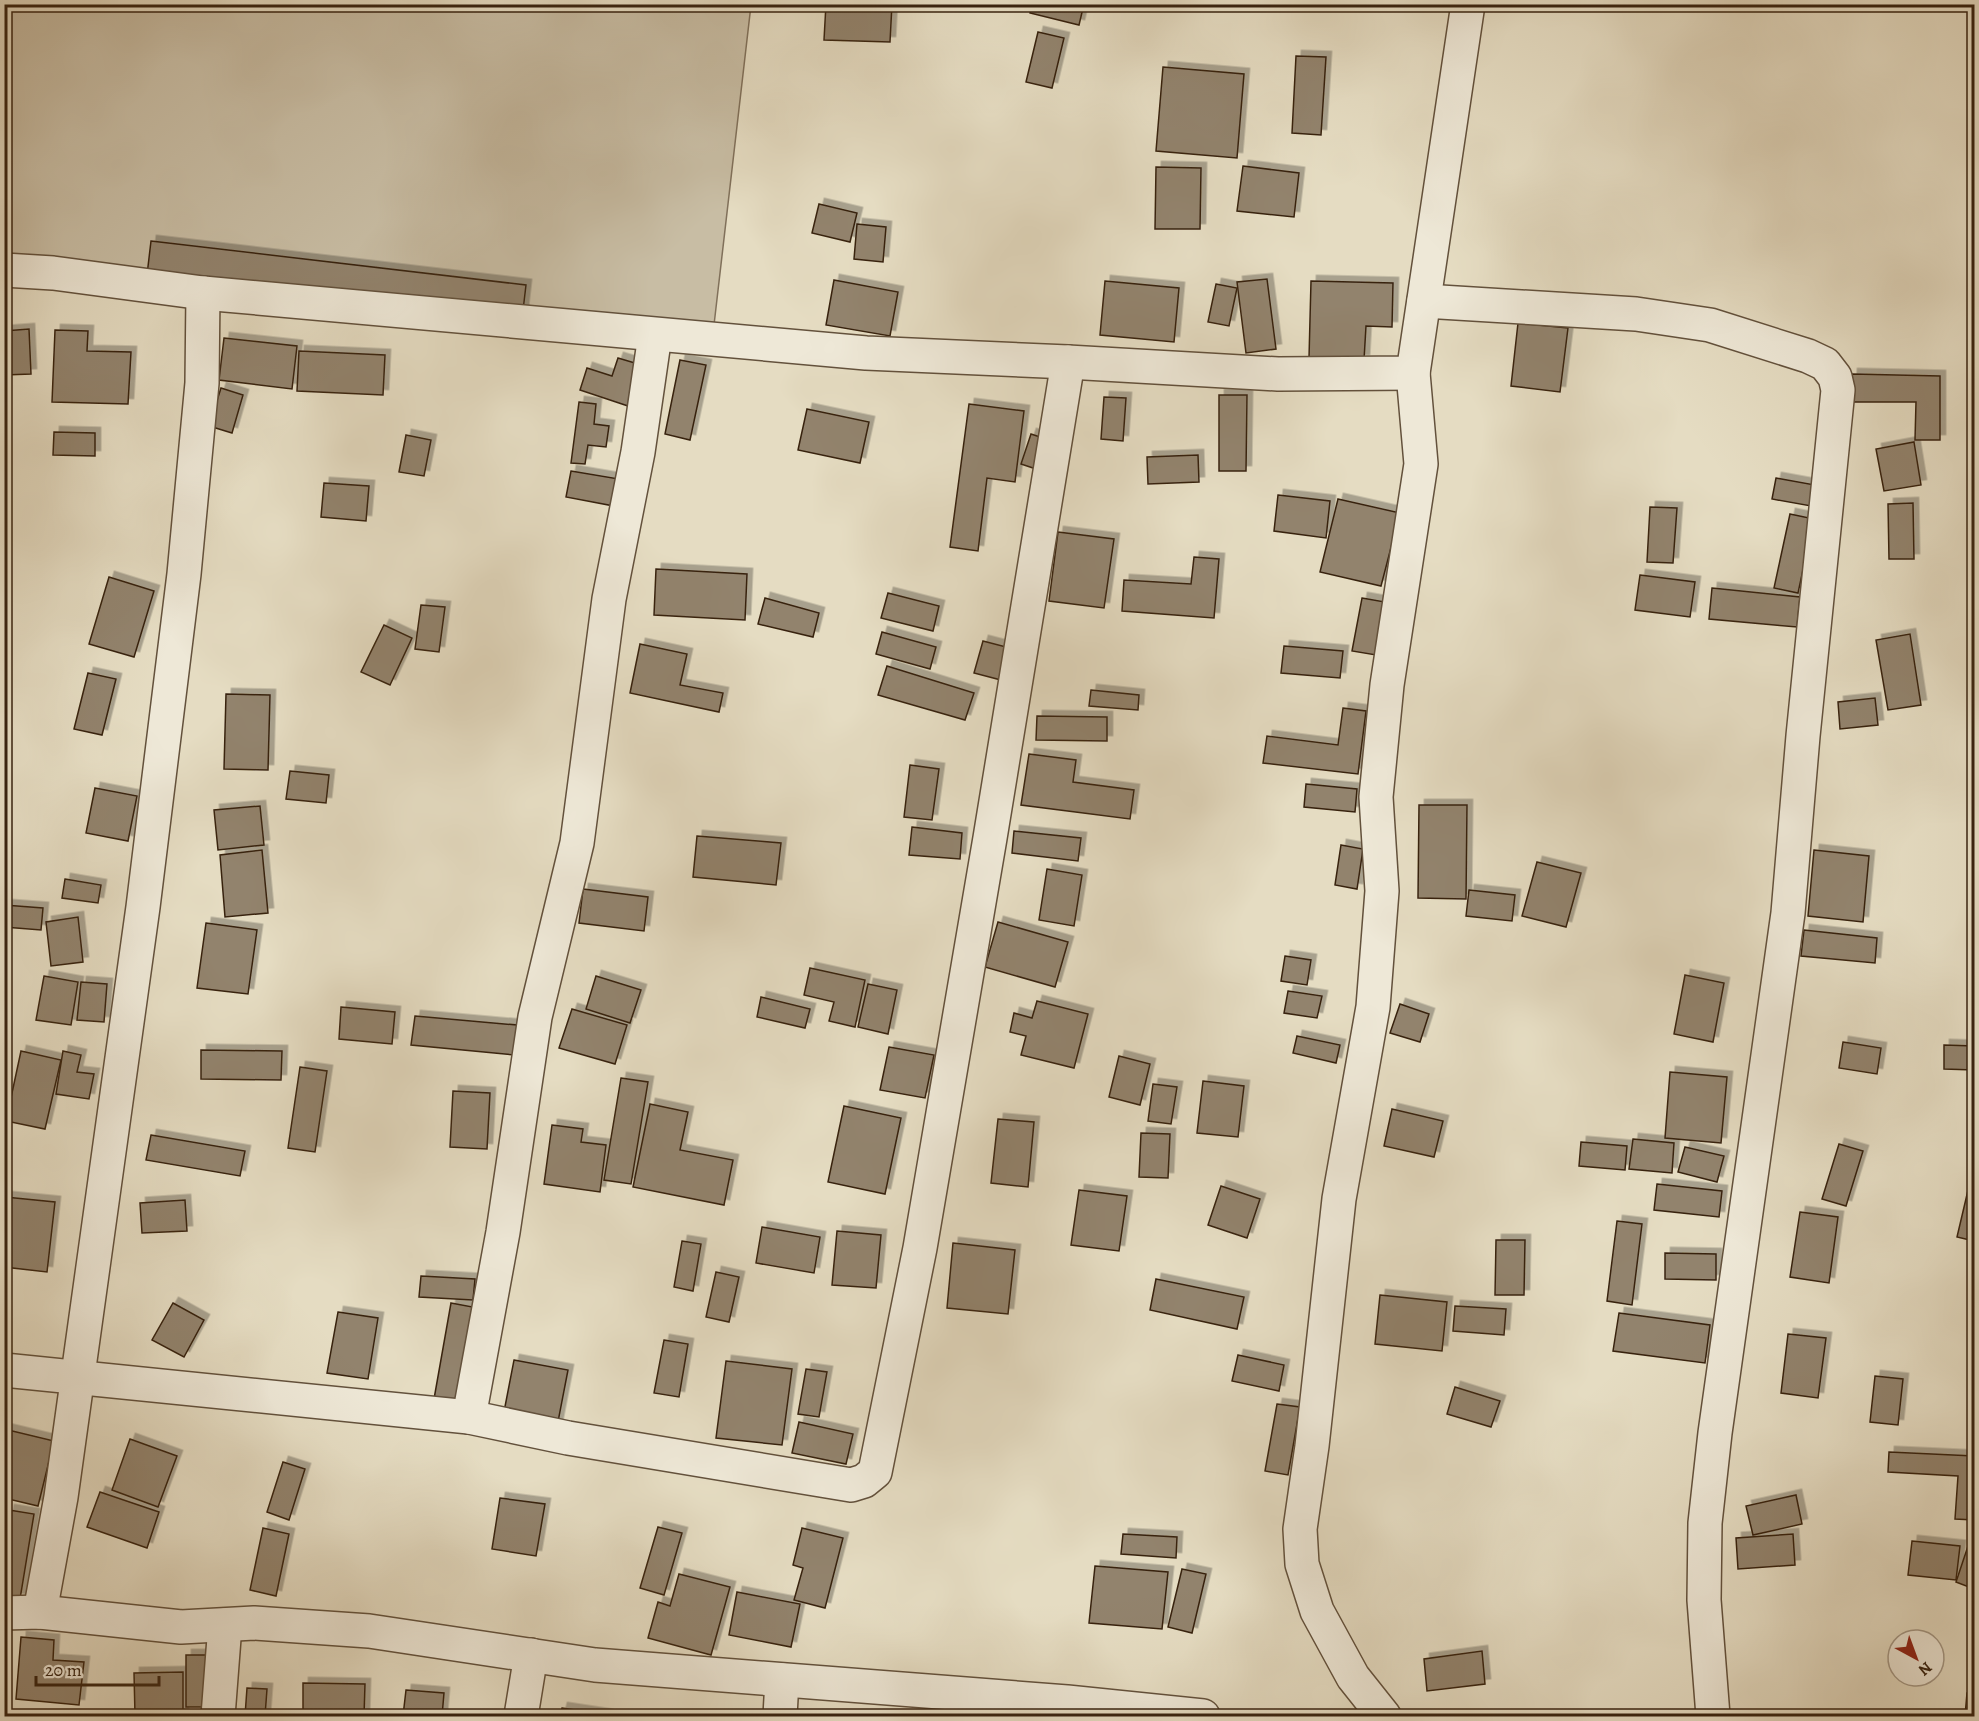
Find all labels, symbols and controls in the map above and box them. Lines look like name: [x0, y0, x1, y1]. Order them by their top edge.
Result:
north arrow: [1886, 1628, 1946, 1688]
scale bar: [36, 1649, 159, 1687]
text: N: [1913, 1656, 1937, 1681]
text: 20 m: [45, 1658, 82, 1682]

